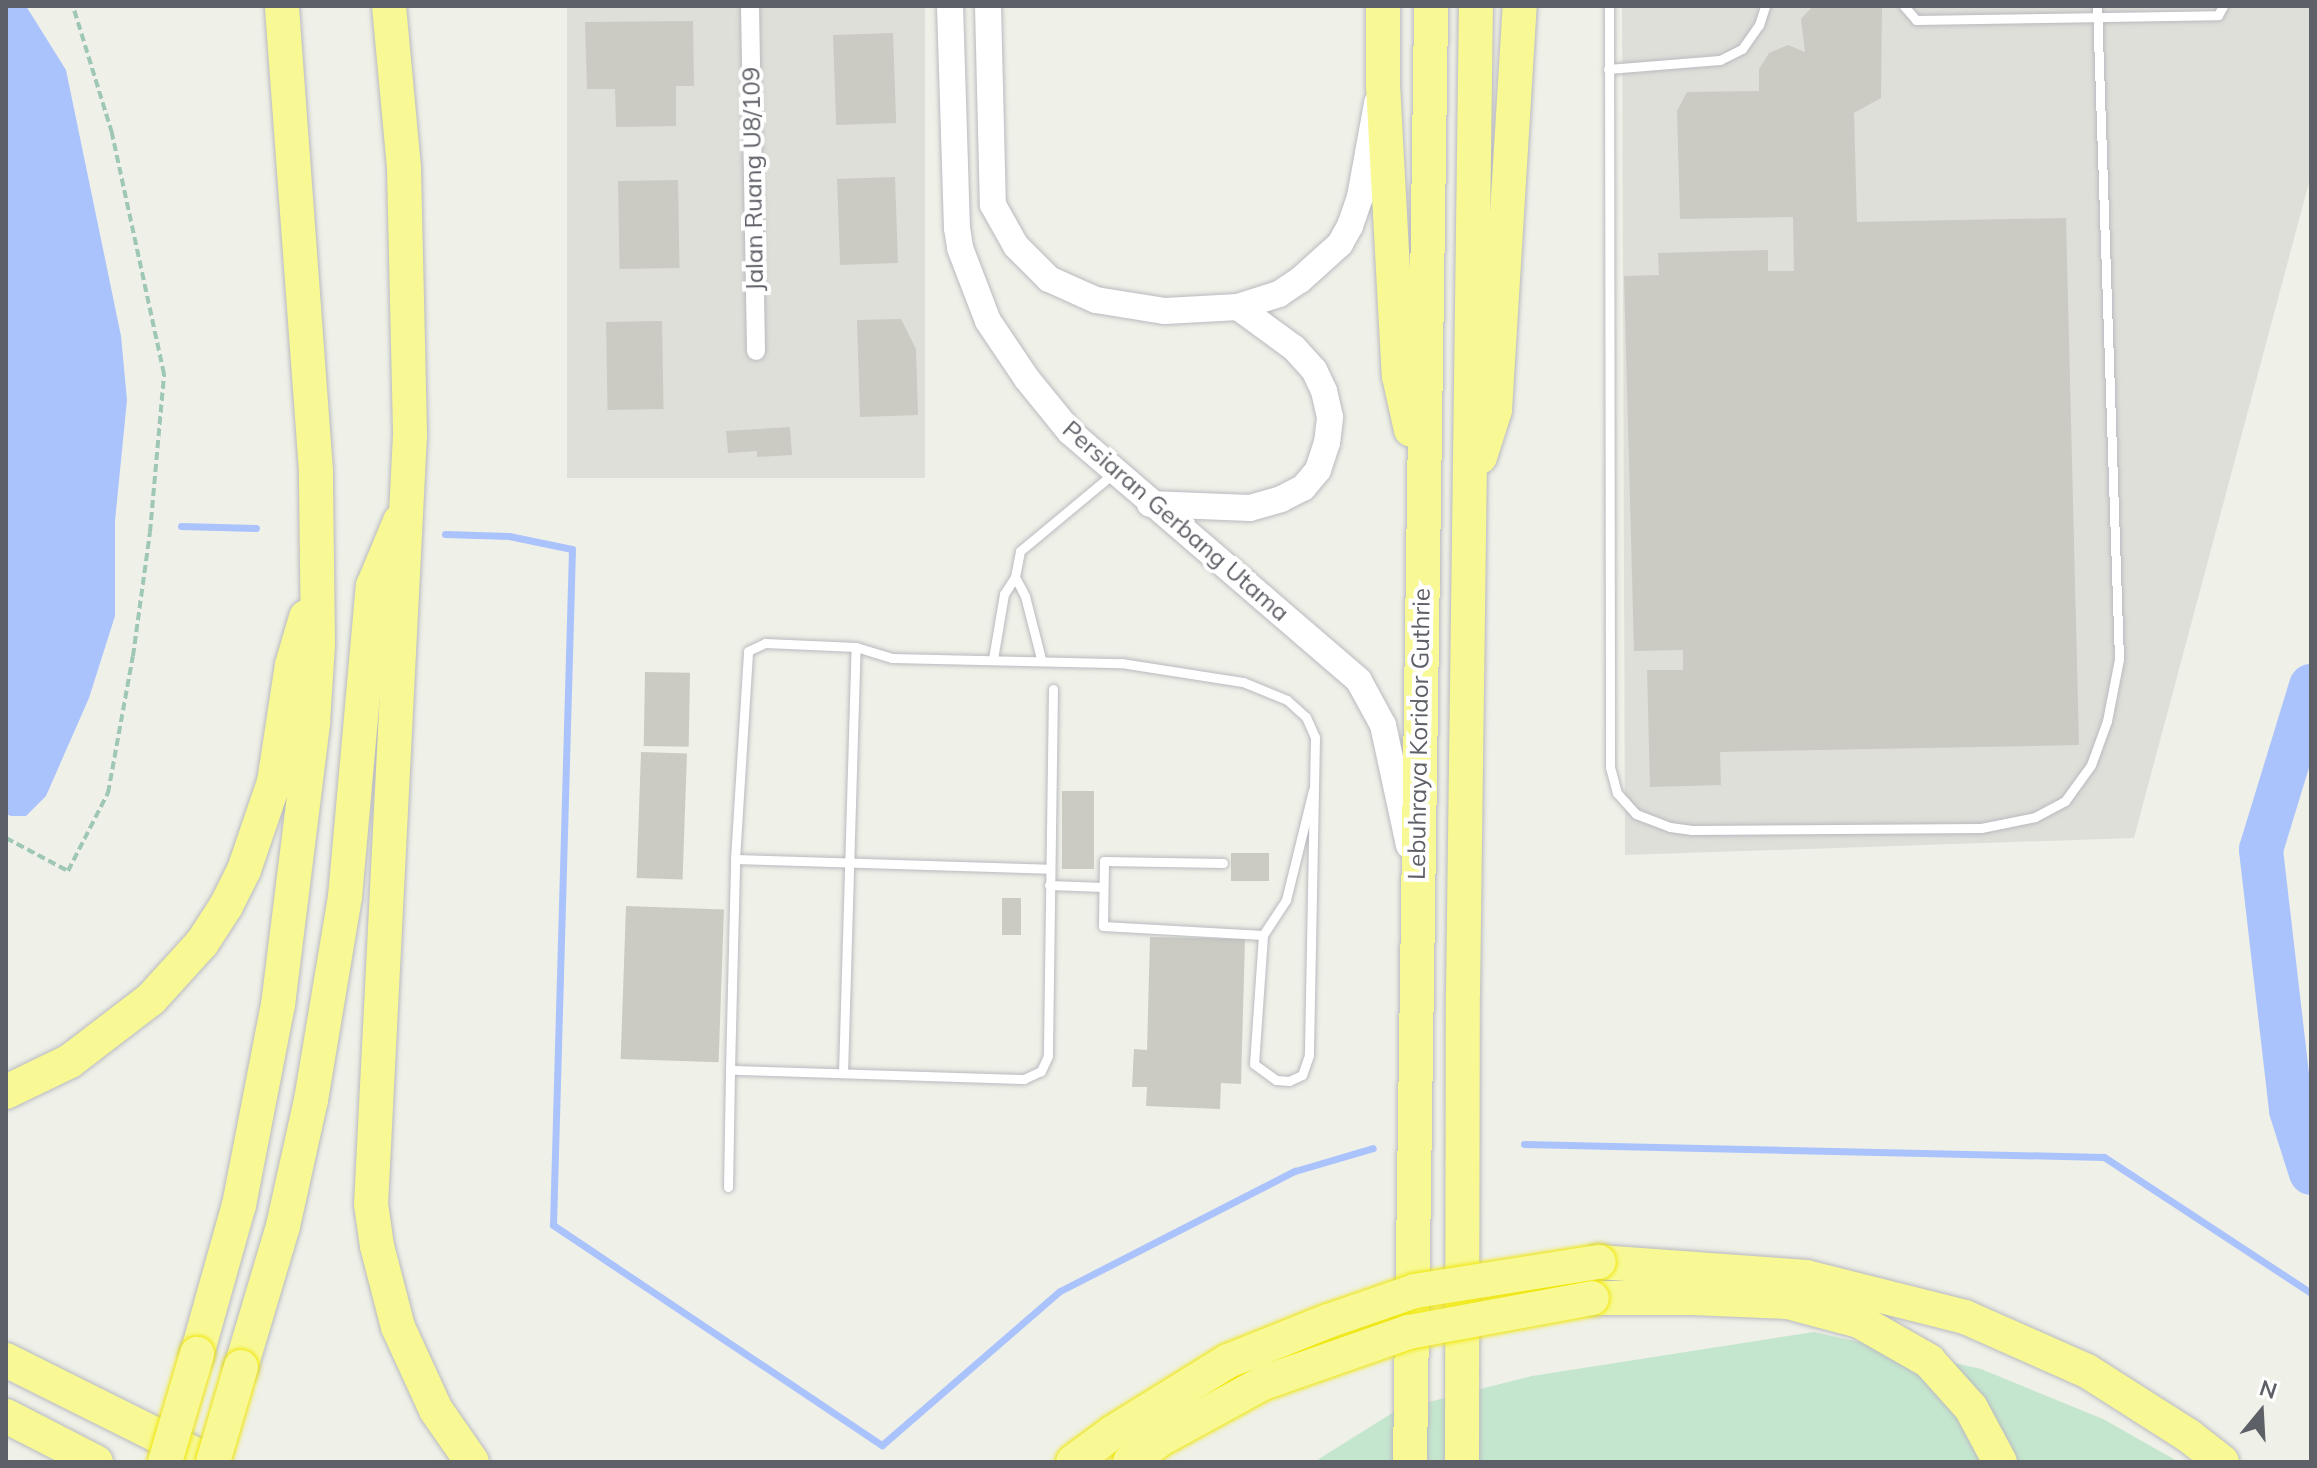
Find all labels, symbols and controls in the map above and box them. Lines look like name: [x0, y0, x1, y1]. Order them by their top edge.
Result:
street label: Jalan Ruang U8/109: [737, 67, 769, 291]
street label: Persiaran Gerbang Utama: [1057, 415, 1295, 627]
street label: Lebuhraya Koridor Guthrie: [1402, 588, 1436, 880]
north arrow: [2221, 1372, 2301, 1452]
text: N: [2256, 1373, 2281, 1405]

